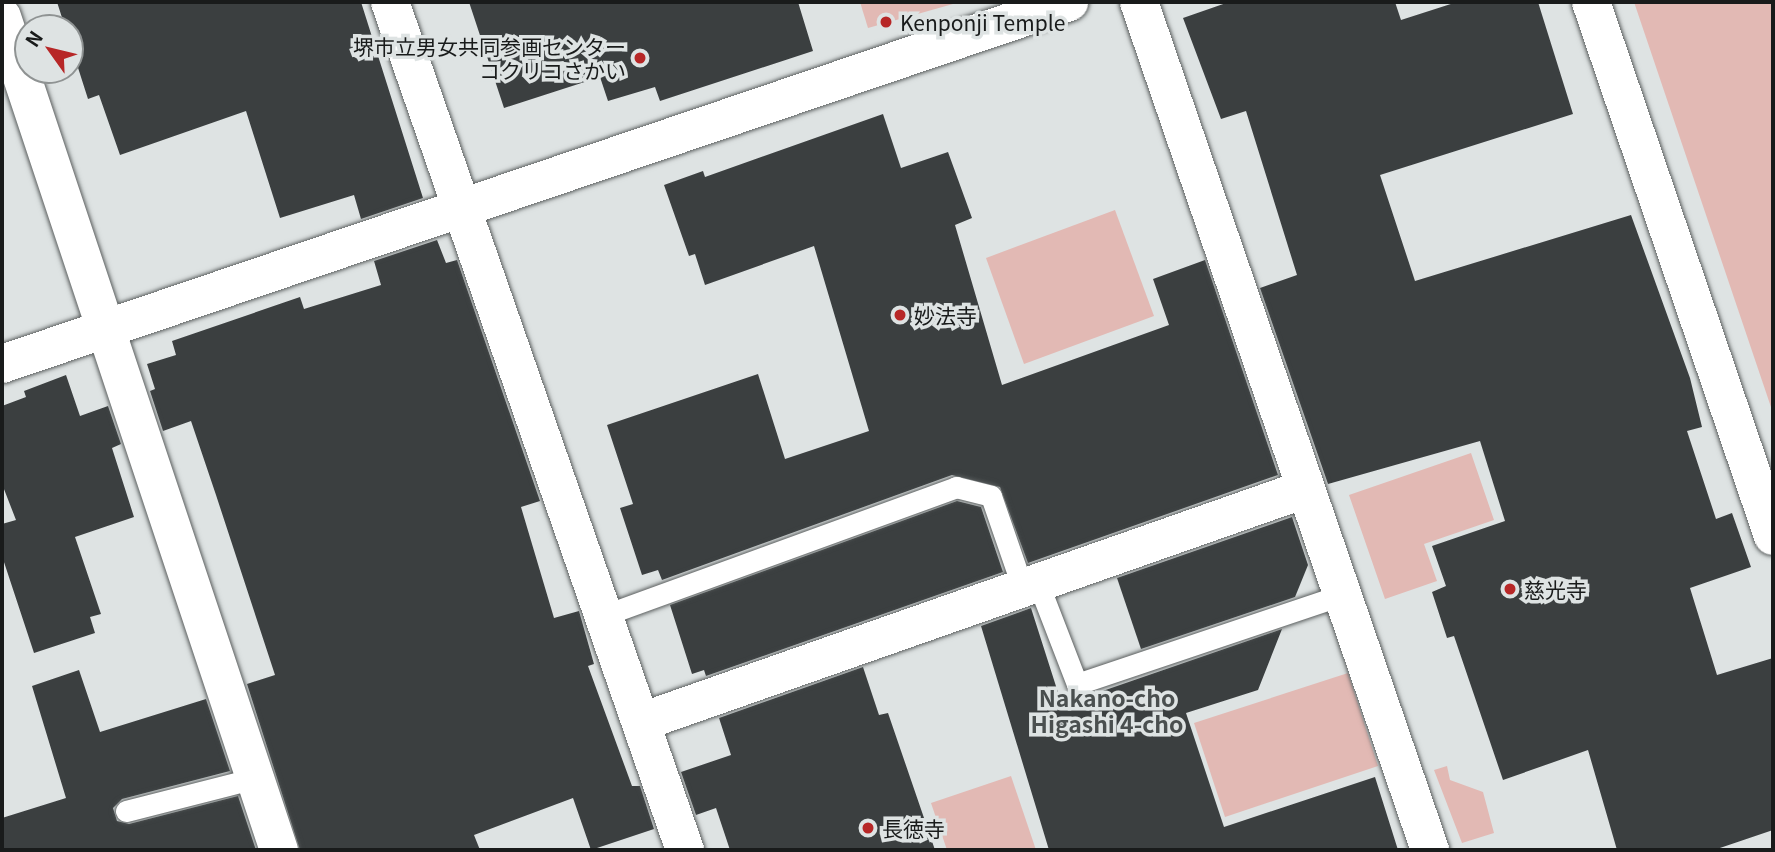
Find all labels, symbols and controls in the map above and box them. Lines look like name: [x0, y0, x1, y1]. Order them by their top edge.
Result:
place label: Kenponji Temple: [900, 9, 1065, 35]
north arrow: [14, 14, 84, 84]
marker: Kenponji Temple: [878, 14, 894, 30]
text: N: [18, 25, 48, 52]
place label: 堺市立男女共同参画センター コクリコさかい: [353, 33, 626, 83]
marker: 堺市立男女共同参画センター コクリコさかい: [632, 50, 648, 66]
place label: 妙法寺: [914, 302, 977, 328]
marker: 妙法寺: [892, 307, 908, 323]
place label: 慈光寺: [1524, 576, 1587, 602]
marker: 慈光寺: [1502, 581, 1518, 597]
district label: Nakano-cho Higashi 4-cho: [1031, 683, 1183, 737]
place label: 長徳寺: [882, 815, 945, 841]
marker: 長徳寺: [860, 820, 876, 836]

